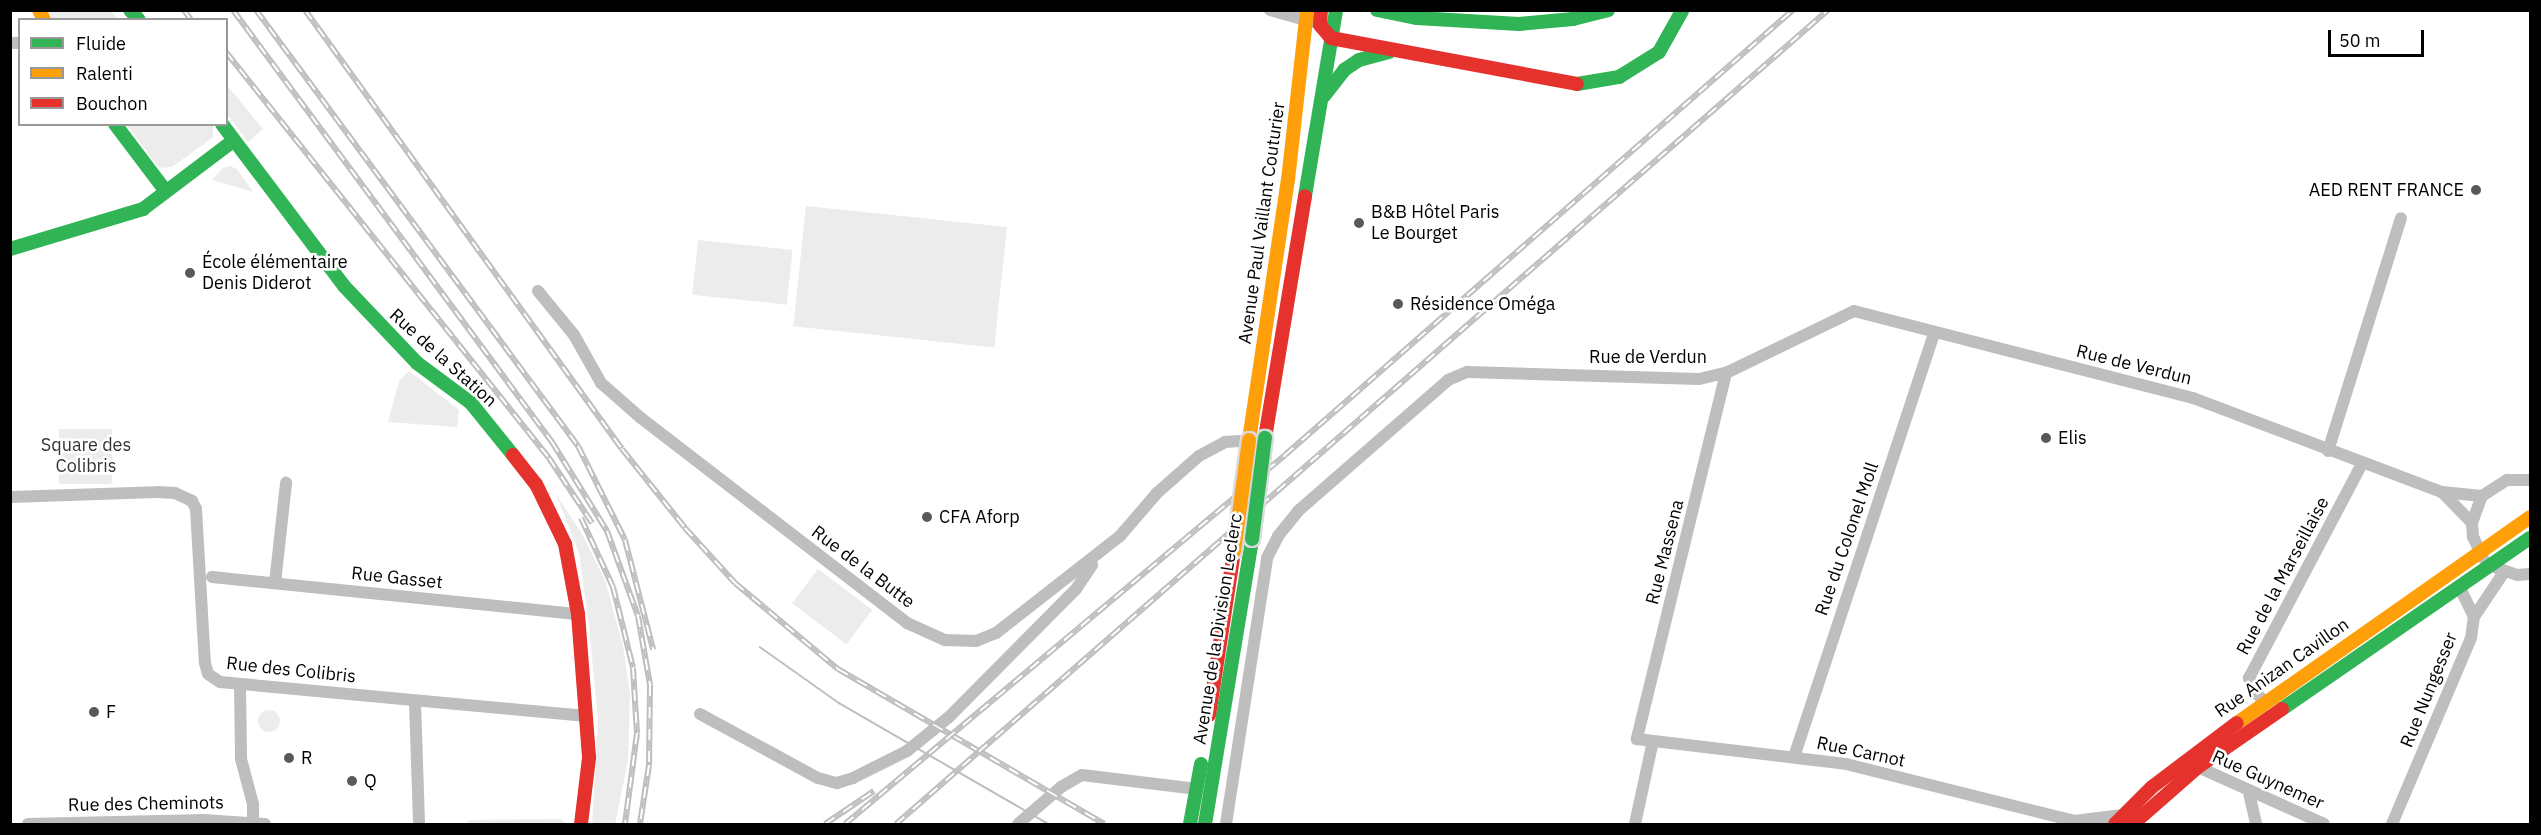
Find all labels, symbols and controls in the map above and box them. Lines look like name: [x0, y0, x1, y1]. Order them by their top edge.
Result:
legend: [18, 18, 228, 126]
scale bar: [2331, 18, 2427, 56]
text: 50 m: [2339, 29, 2381, 52]
text: Fluide: [76, 32, 126, 55]
text: Ralenti: [76, 62, 133, 85]
text: Bouchon: [76, 92, 148, 115]
street label: Avenue Paul Vaillant Couturier: [1234, 101, 1290, 345]
place label: AED RENT FRANCE: [2309, 179, 2464, 201]
marker: AED RENT FRANCE: [2469, 183, 2483, 197]
place label: B&B Hôtel Paris Le Bourget: [1371, 202, 1500, 244]
marker: B&B Hôtel Paris Le Bourget: [1352, 216, 1366, 230]
place label: École élémentaire Denis Diderot: [202, 252, 348, 294]
marker: École élémentaire Denis Diderot: [183, 266, 197, 280]
place label: Résidence Oméga: [1410, 293, 1555, 315]
marker: Résidence Oméga: [1391, 297, 1405, 311]
street label: Rue de la Station: [385, 304, 501, 412]
street label: Rue de Verdun: [2074, 340, 2194, 390]
street label: Rue de Verdun: [1589, 346, 1707, 368]
place label: Elis: [2058, 427, 2087, 449]
marker: Elis: [2039, 431, 2053, 445]
park label: Square des Colibris: [41, 435, 131, 478]
street label: Rue du Colonel Moll: [1811, 460, 1883, 618]
street label: Rue de la Marseillaise: [2232, 493, 2334, 659]
street label: Rue Massena: [1642, 497, 1688, 607]
place label: CFA Aforp: [939, 506, 1020, 528]
marker: CFA Aforp: [920, 510, 934, 524]
street label: Avenue de la Division Leclerc: [1189, 512, 1247, 746]
street label: Rue de la Butte: [807, 521, 919, 613]
street label: Rue Gasset: [350, 562, 444, 594]
street label: Rue Anizan Cavillon: [2211, 614, 2353, 722]
street label: Rue Nungesser: [2396, 629, 2462, 751]
street label: Rue des Colibris: [225, 652, 357, 688]
place label: F: [106, 701, 116, 723]
marker: F: [87, 705, 101, 719]
street label: Rue Carnot: [1815, 732, 1907, 772]
street label: Rue Guynemer: [2209, 746, 2327, 814]
place label: R: [301, 747, 313, 769]
marker: R: [282, 751, 296, 765]
place label: Q: [364, 770, 377, 792]
marker: Q: [345, 774, 359, 788]
street label: Rue des Cheminots: [68, 792, 224, 816]

